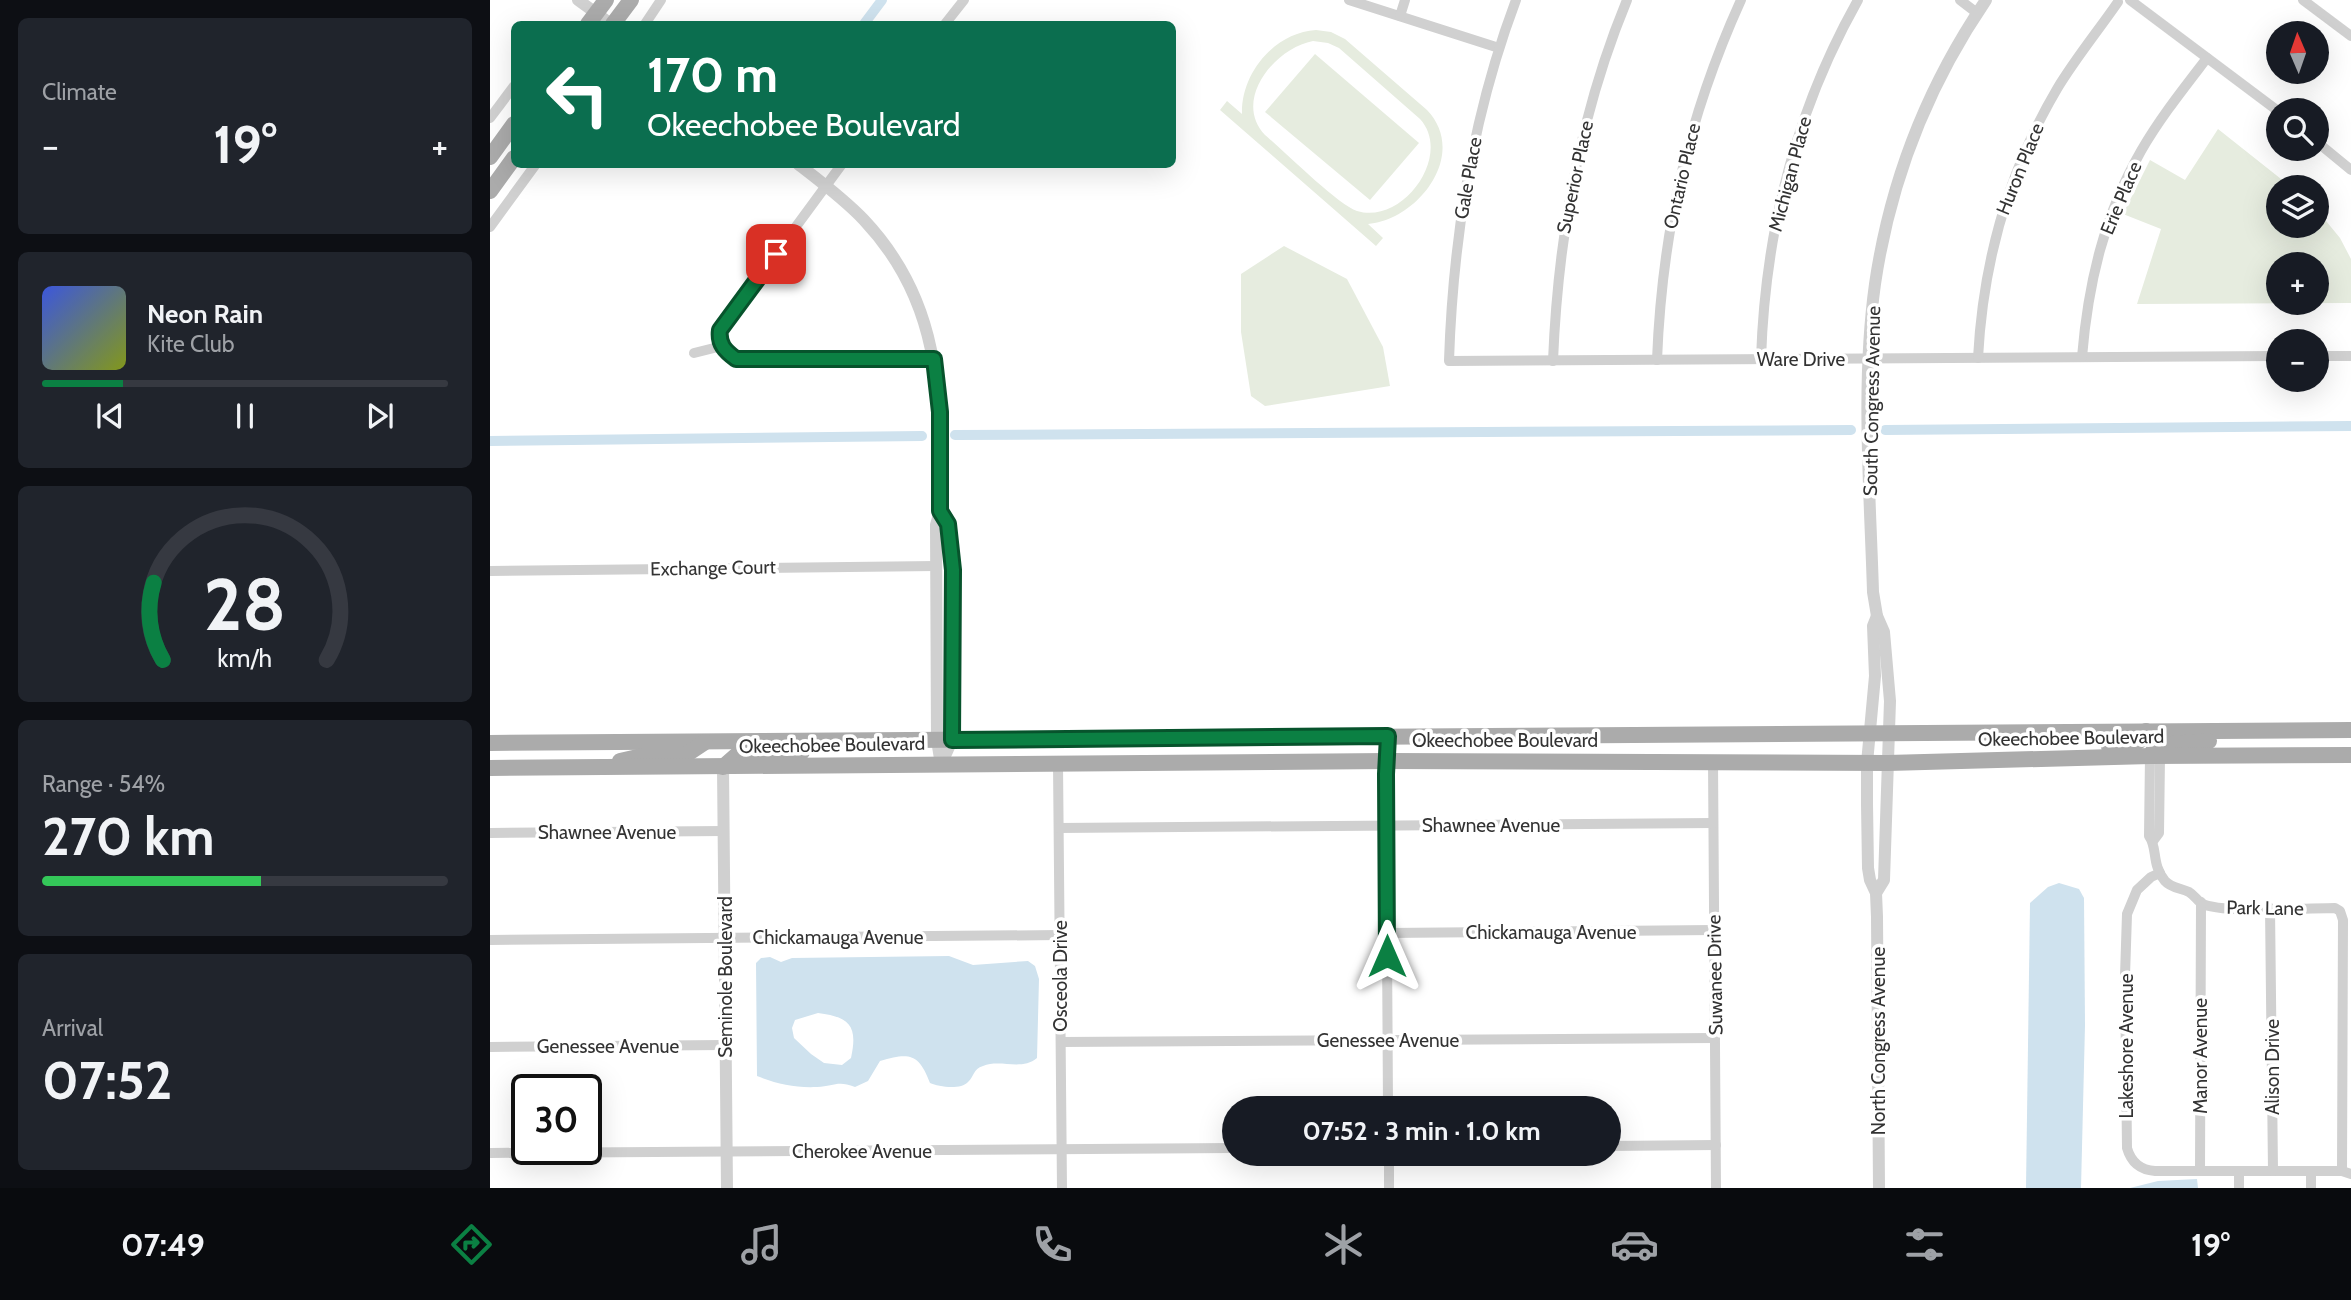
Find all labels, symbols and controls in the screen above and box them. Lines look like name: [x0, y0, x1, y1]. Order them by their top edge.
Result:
north arrow: [2266, 21, 2329, 84]
map controls: [2266, 21, 2329, 392]
text: 170 m: [647, 45, 778, 104]
icon: left: [532, 49, 623, 140]
text: Climate: [42, 78, 117, 106]
button: search: [2266, 98, 2329, 161]
text: Okeechobee Boulevard: [647, 105, 961, 144]
text: 19°: [213, 113, 277, 176]
street label: Michigan Place: [1764, 114, 1816, 234]
street label: Superior Place: [1552, 118, 1598, 235]
street label: Huron Place: [1991, 120, 2049, 218]
street label: Ontario Place: [1659, 121, 1705, 231]
text: −: [42, 122, 59, 169]
text: +: [431, 122, 448, 169]
street label: Gale Place: [1449, 135, 1487, 221]
street label: Erie Place: [2095, 158, 2147, 238]
button: layers: [2266, 175, 2329, 238]
pin: [746, 224, 806, 284]
icon: arrive: [757, 235, 795, 273]
button: +: [2266, 252, 2329, 315]
text: Neon Rain: [147, 298, 263, 330]
street label: South Congress Avenue: [1859, 305, 1885, 496]
button: −: [2266, 329, 2329, 392]
text: Kite Club: [147, 330, 234, 358]
street label: Ware Drive: [1757, 348, 1846, 371]
icon: previous: [91, 397, 129, 435]
icon: pause: [226, 397, 264, 435]
icon: next: [361, 397, 399, 435]
street label: Exchange Court: [650, 555, 777, 581]
text: 28: [204, 560, 286, 648]
text: km/h: [218, 643, 272, 673]
street label: Okeechobee Boulevard: [1978, 725, 2164, 751]
street label: Okeechobee Boulevard: [1412, 729, 1598, 752]
street label: Okeechobee Boulevard: [739, 732, 925, 758]
text: Range · 54%: [42, 770, 165, 798]
text: 270 km: [42, 805, 214, 868]
street label: Shawnee Avenue: [1422, 814, 1561, 837]
street label: Shawnee Avenue: [538, 821, 677, 844]
street label: Seminole Boulevard: [714, 896, 737, 1058]
street label: Park Lane: [2226, 896, 2304, 920]
street label: Suwanee Drive: [1702, 914, 1728, 1036]
position arrow: [1350, 919, 1424, 993]
street label: Osceola Drive: [1049, 920, 1072, 1032]
street label: Chickamauga Avenue: [1465, 921, 1637, 944]
street label: Chickamauga Avenue: [752, 926, 924, 949]
street label: North Congress Avenue: [1867, 947, 1890, 1135]
street label: Lakeshore Avenue: [2115, 973, 2138, 1119]
street label: Manor Avenue: [2189, 998, 2212, 1114]
text: Arrival: [42, 1014, 103, 1042]
street label: Alison Drive: [2261, 1019, 2284, 1115]
street label: Genessee Avenue: [1317, 1029, 1460, 1052]
street label: Genessee Avenue: [537, 1035, 680, 1058]
text: 07:52: [42, 1049, 172, 1112]
speed limit sign: 30: [511, 1074, 602, 1165]
text: 07:52 · 3 min · 1.0 km: [1302, 1115, 1541, 1147]
street label: Cherokee Avenue: [792, 1140, 932, 1163]
icon: directions: [447, 1220, 496, 1269]
icon: music: [737, 1220, 786, 1269]
icon: phone: [1028, 1220, 1077, 1269]
icon: climate: [1319, 1220, 1368, 1269]
icon: car: [1610, 1220, 1659, 1269]
icon: filters: [1900, 1220, 1949, 1269]
text: 07:49: [121, 1225, 205, 1264]
text: 19°: [2191, 1225, 2230, 1264]

